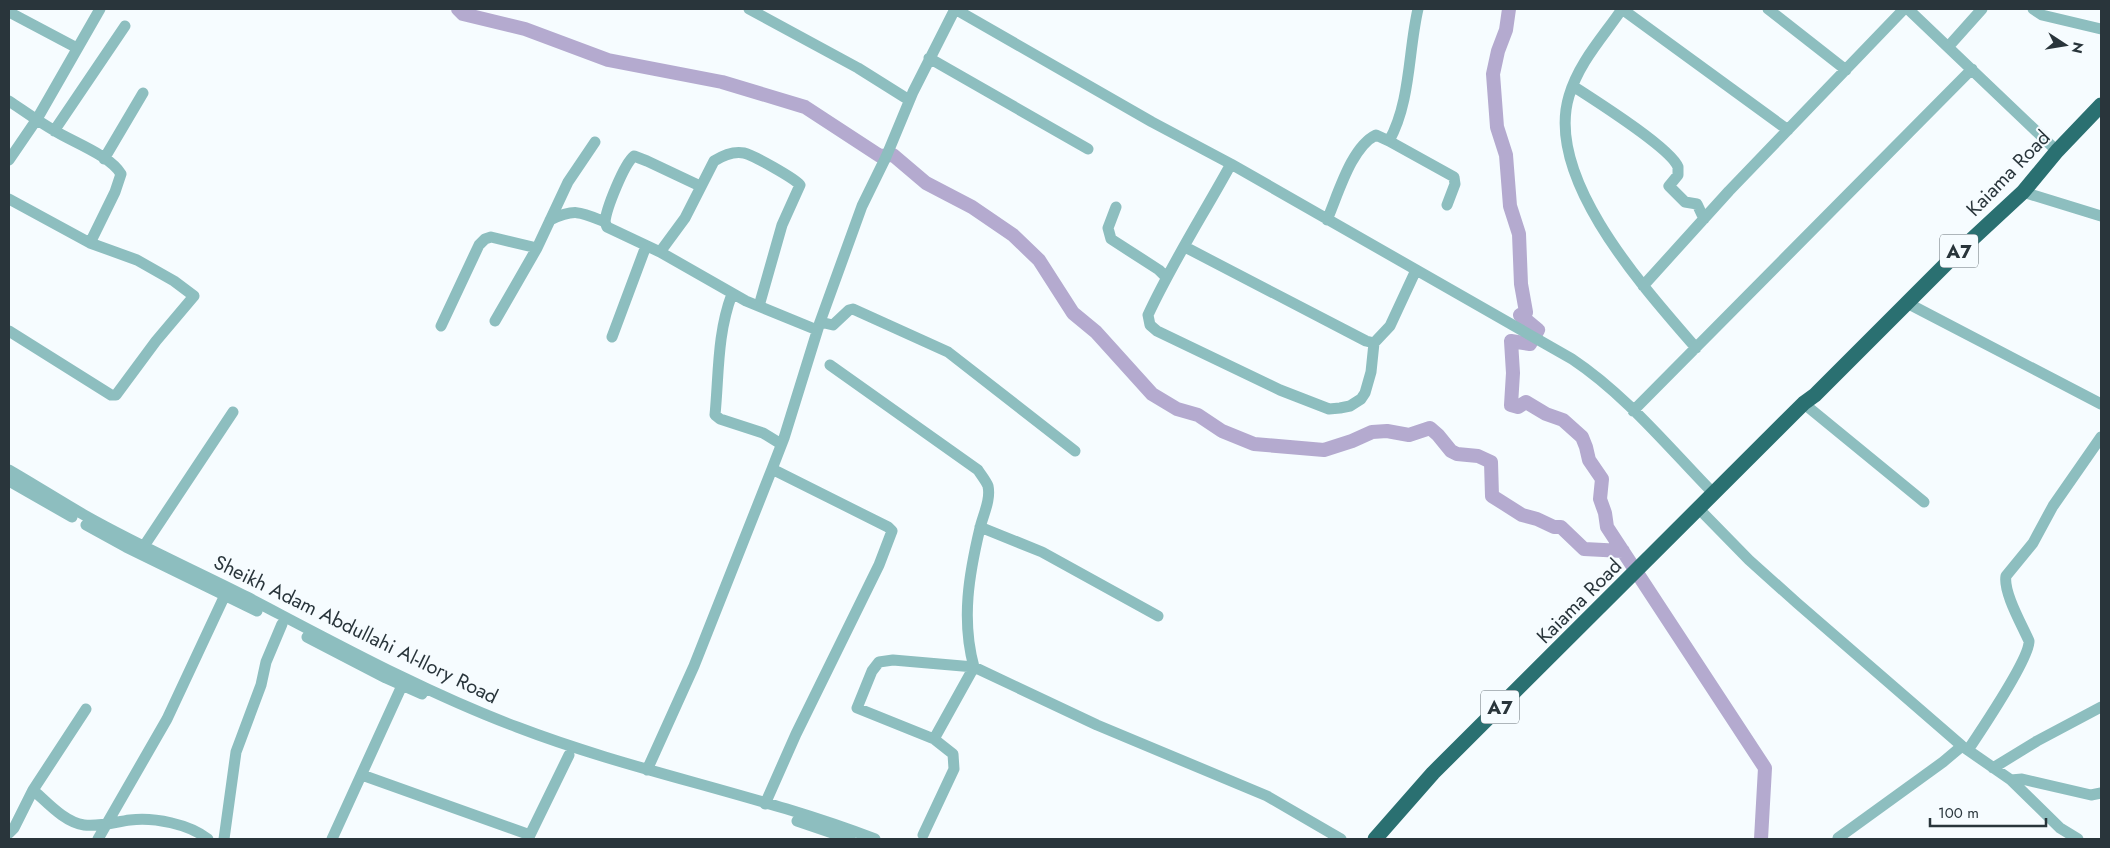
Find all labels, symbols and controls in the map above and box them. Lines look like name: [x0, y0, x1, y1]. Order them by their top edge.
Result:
north arrow: [2040, 20, 2090, 70]
text: N: [2067, 40, 2089, 55]
street label: Kaiama Road: [1960, 124, 2057, 223]
road number: A7: [1940, 235, 1978, 268]
street label: Sheikh Adam Abdullahi Al-Ilory Road: [209, 548, 503, 711]
street label: Kaiama Road: [1530, 552, 1629, 651]
road number: A7: [1481, 690, 1519, 724]
scale bar: [1930, 796, 2046, 828]
text: 100 m: [1938, 802, 1979, 824]

